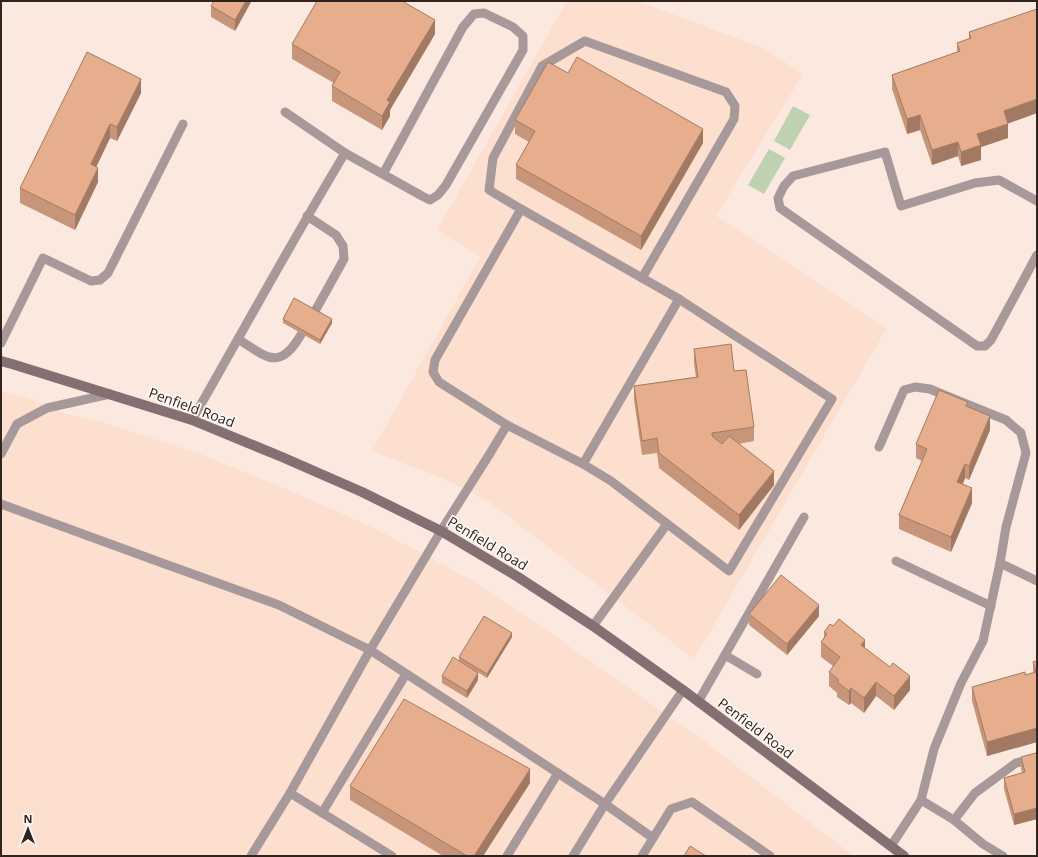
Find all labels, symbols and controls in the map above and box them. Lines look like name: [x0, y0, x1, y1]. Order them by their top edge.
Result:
street label: Penfield Road: [146, 383, 238, 431]
street label: Penfield Road: [444, 512, 532, 574]
street label: Penfield Road: [714, 693, 798, 763]
north arrow: [8, 809, 48, 849]
text: N: [24, 811, 32, 826]

